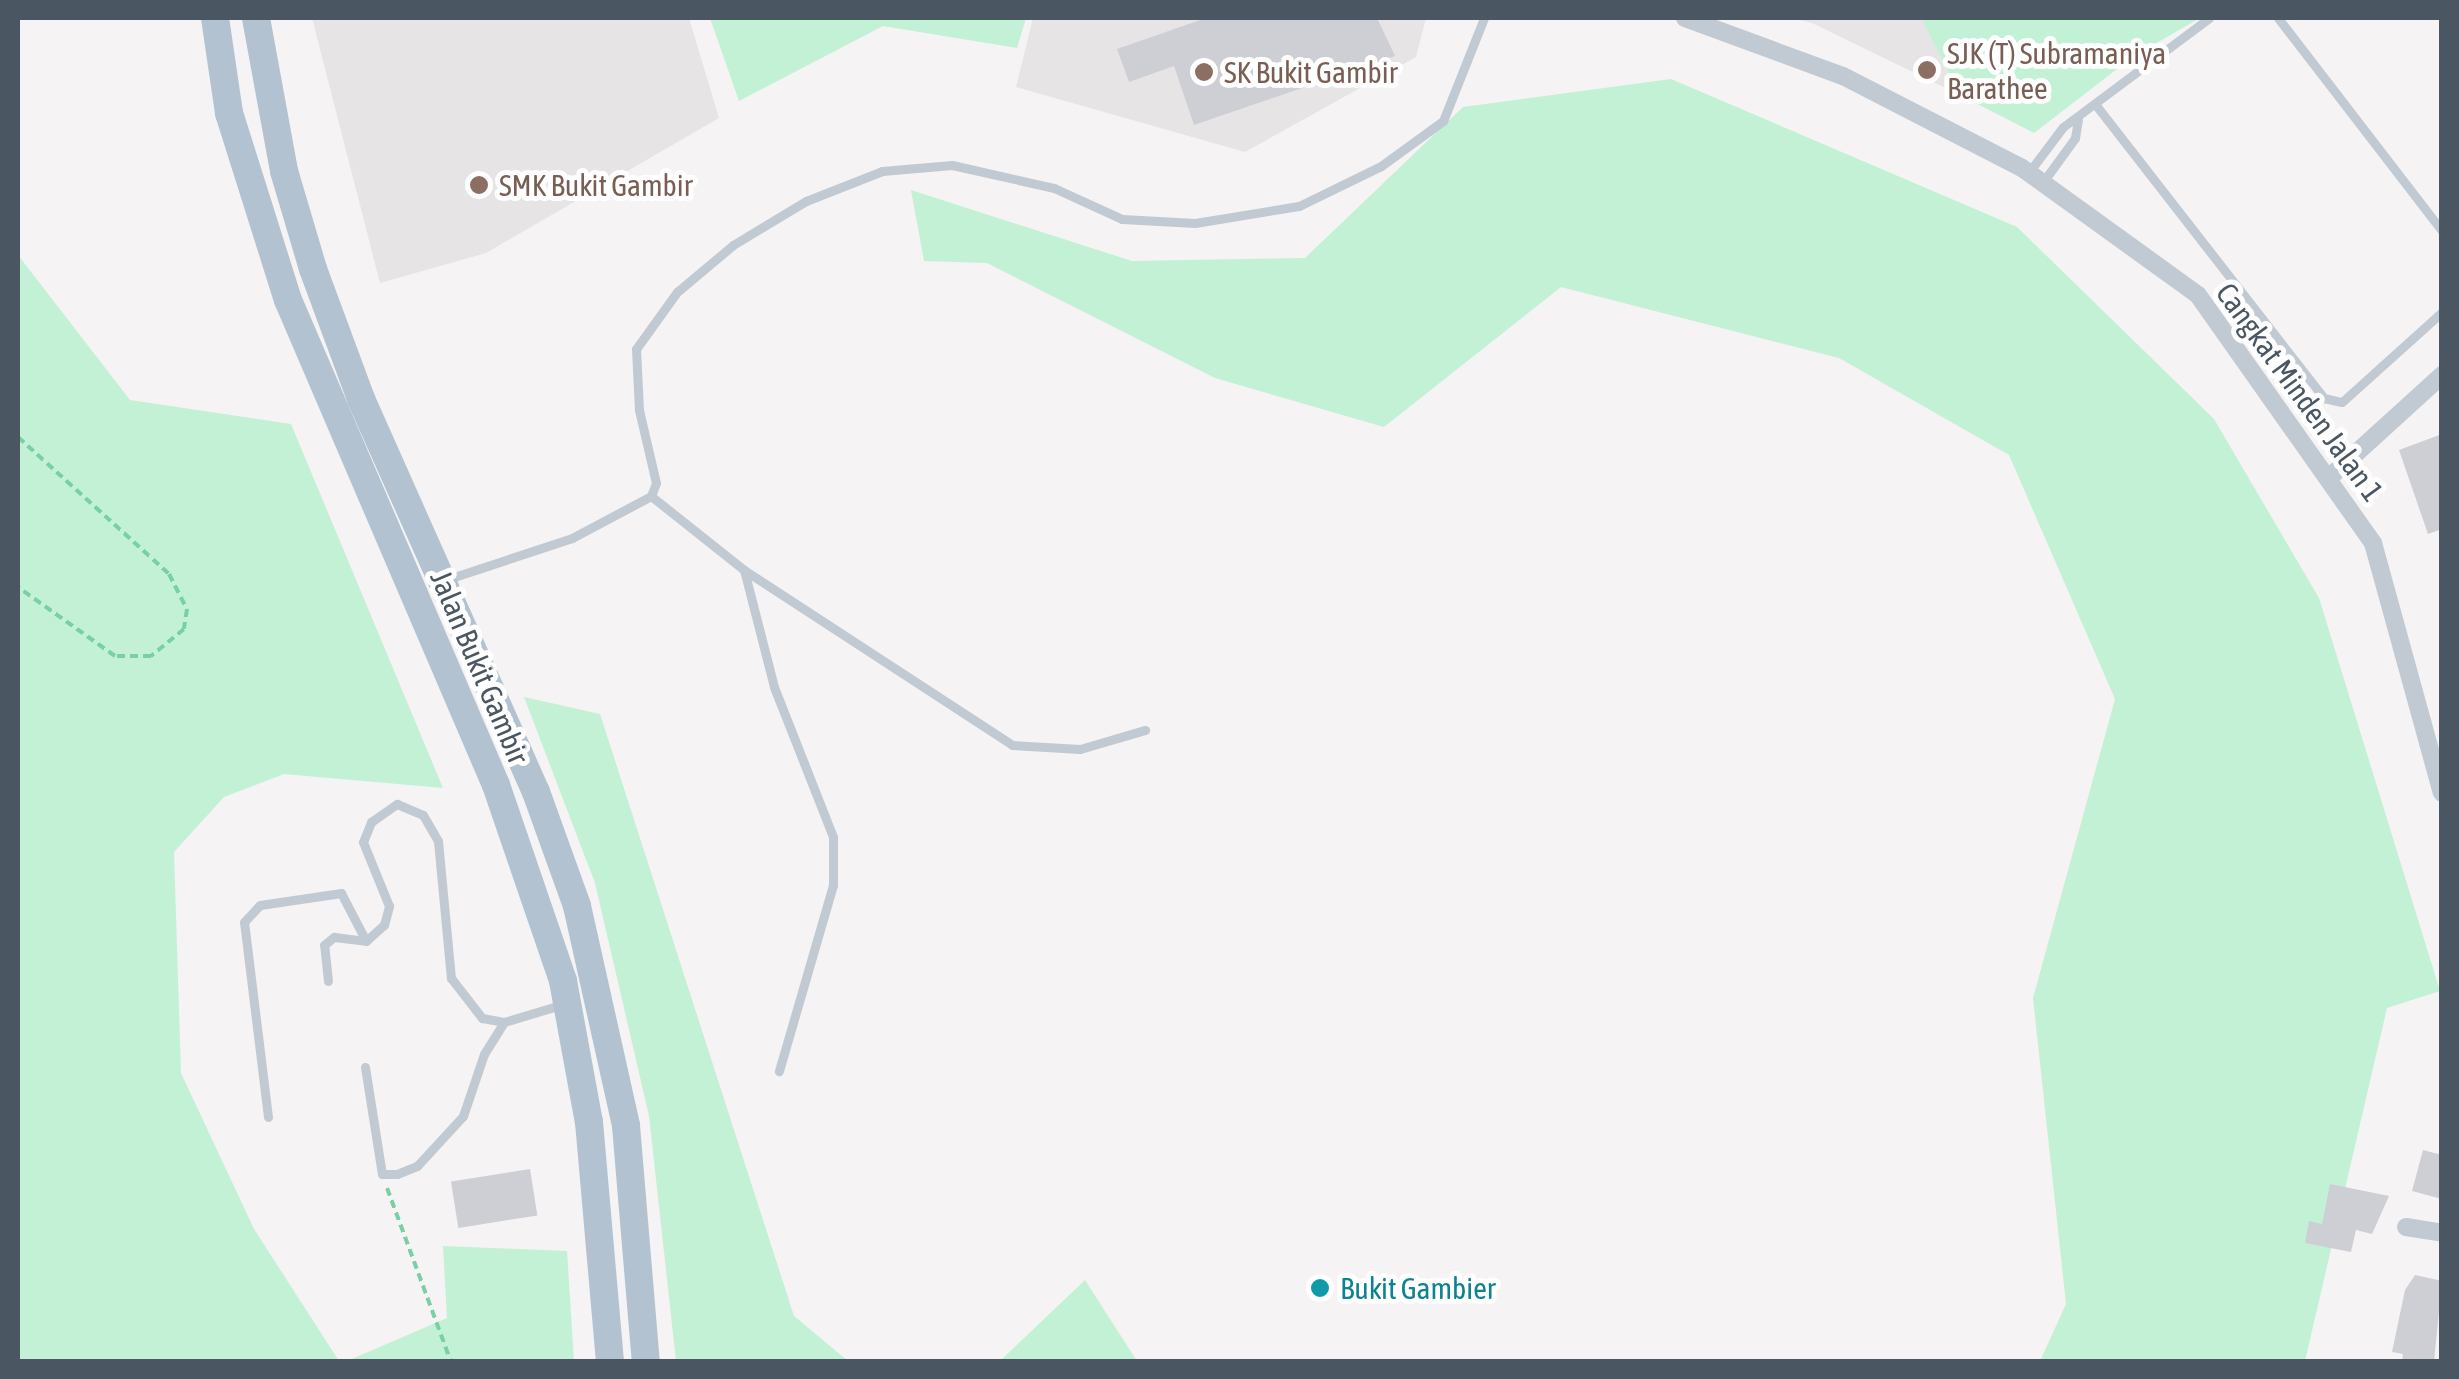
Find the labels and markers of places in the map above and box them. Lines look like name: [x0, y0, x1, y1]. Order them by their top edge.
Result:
place label: SJK (T) Subramaniya Barathee: [1947, 35, 2166, 106]
place label: SK Bukit Gambir: [1224, 54, 1397, 90]
marker: SJK (T) Subramaniya Barathee: [1916, 59, 1938, 81]
marker: SK Bukit Gambir: [1193, 61, 1215, 83]
place label: SMK Bukit Gambir: [499, 167, 693, 203]
marker: SMK Bukit Gambir: [468, 174, 490, 196]
place label: Bukit Gambier: [1340, 1270, 1496, 1306]
marker: Bukit Gambier: [1309, 1277, 1331, 1299]

